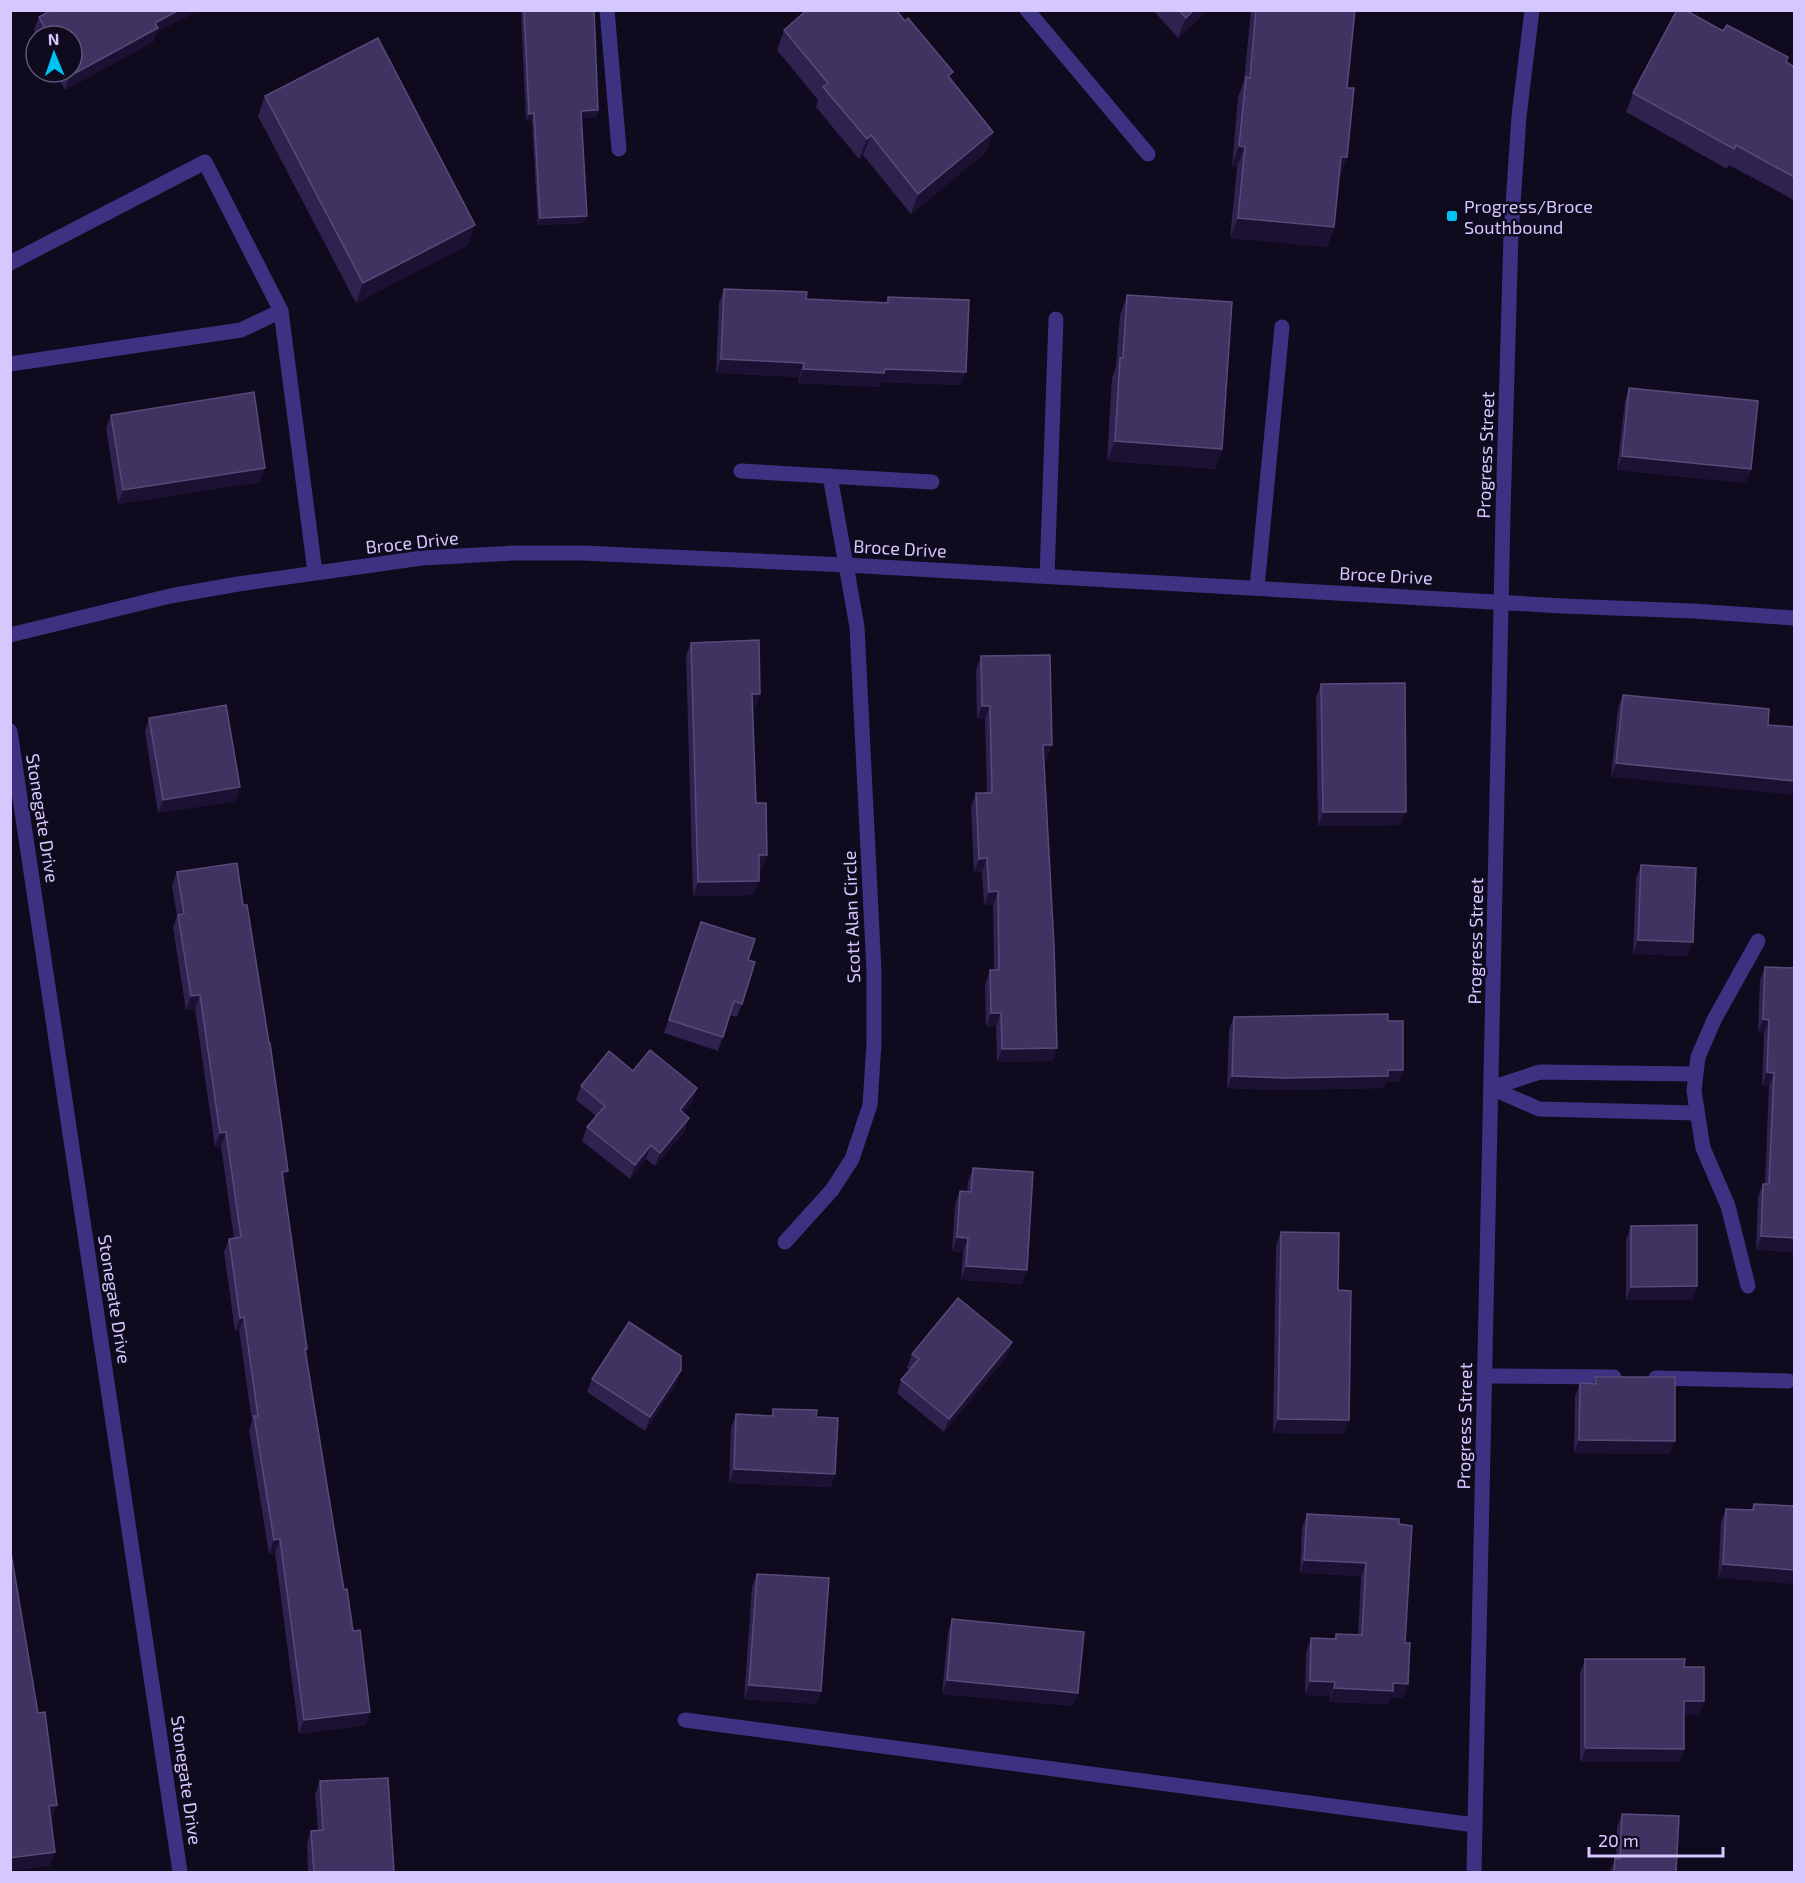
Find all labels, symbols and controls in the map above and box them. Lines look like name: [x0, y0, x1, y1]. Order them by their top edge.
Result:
north arrow: [24, 24, 84, 84]
text: N: [47, 29, 60, 48]
place label: Progress/Broce Southbound: [1464, 195, 1593, 238]
marker: Progress/Broce Southbound: [1445, 209, 1459, 223]
street label: Progress Street: [1472, 391, 1498, 519]
street label: Broce Drive: [364, 526, 460, 558]
street label: Broce Drive: [853, 535, 947, 561]
street label: Broce Drive: [1339, 562, 1433, 588]
street label: Stonegate Drive: [22, 752, 64, 884]
street label: Scott Alan Circle: [838, 850, 864, 984]
street label: Progress Street: [1463, 877, 1487, 1005]
street label: Stonegate Drive: [94, 1233, 136, 1365]
street label: Progress Street: [1452, 1362, 1476, 1490]
street label: Stonegate Drive: [167, 1714, 207, 1846]
scale bar: [1589, 1820, 1722, 1858]
text: 20 m: [1598, 1829, 1639, 1851]

